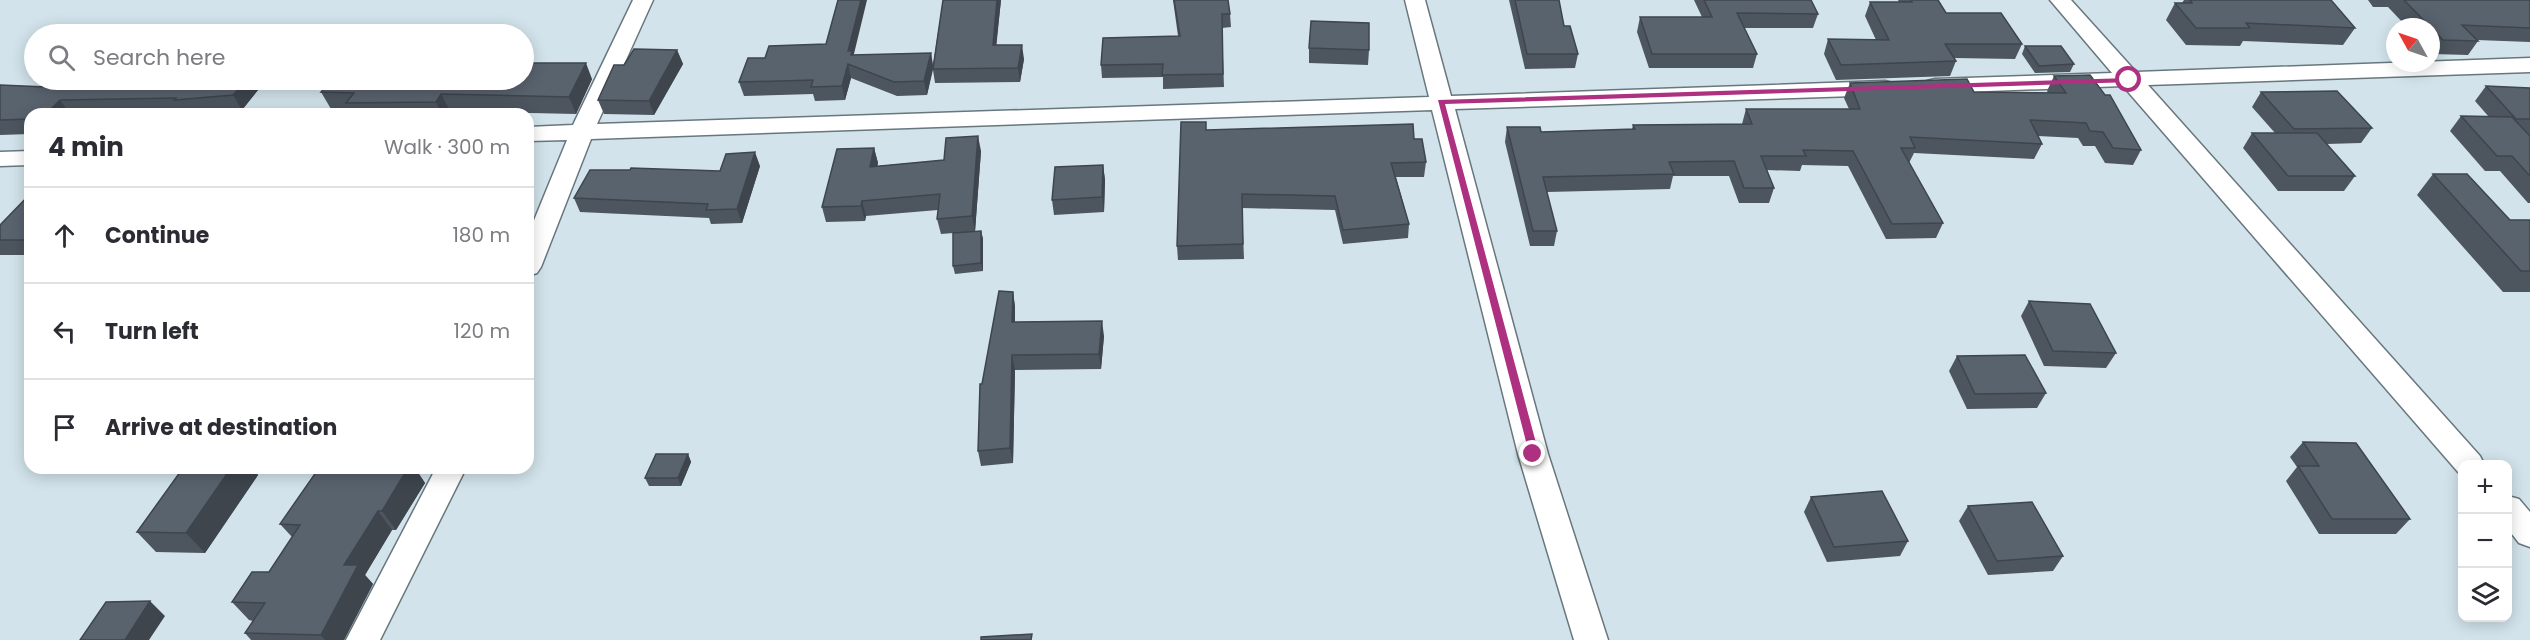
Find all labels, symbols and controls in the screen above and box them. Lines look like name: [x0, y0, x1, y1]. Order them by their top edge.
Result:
north arrow: [2386, 18, 2440, 72]
search box: [24, 24, 534, 90]
icon: search: [45, 41, 78, 74]
text: Search here: [93, 42, 226, 73]
route start: [2115, 66, 2141, 92]
text: 4 min: [48, 129, 124, 165]
text: Walk · 300 m: [384, 133, 510, 161]
icon: ahead: [48, 219, 81, 252]
text: Continue: [105, 220, 209, 251]
text: 180 m: [452, 221, 510, 249]
icon: left: [48, 315, 81, 348]
text: Turn left: [105, 316, 199, 347]
text: 120 m: [454, 317, 510, 345]
icon: arrive: [48, 411, 81, 444]
text: Arrive at destination: [105, 412, 337, 443]
route end: [1519, 440, 1545, 466]
map controls: [2458, 460, 2512, 622]
button: +: [2458, 460, 2512, 514]
button: −: [2458, 514, 2512, 568]
button: layers: [2458, 568, 2512, 622]

